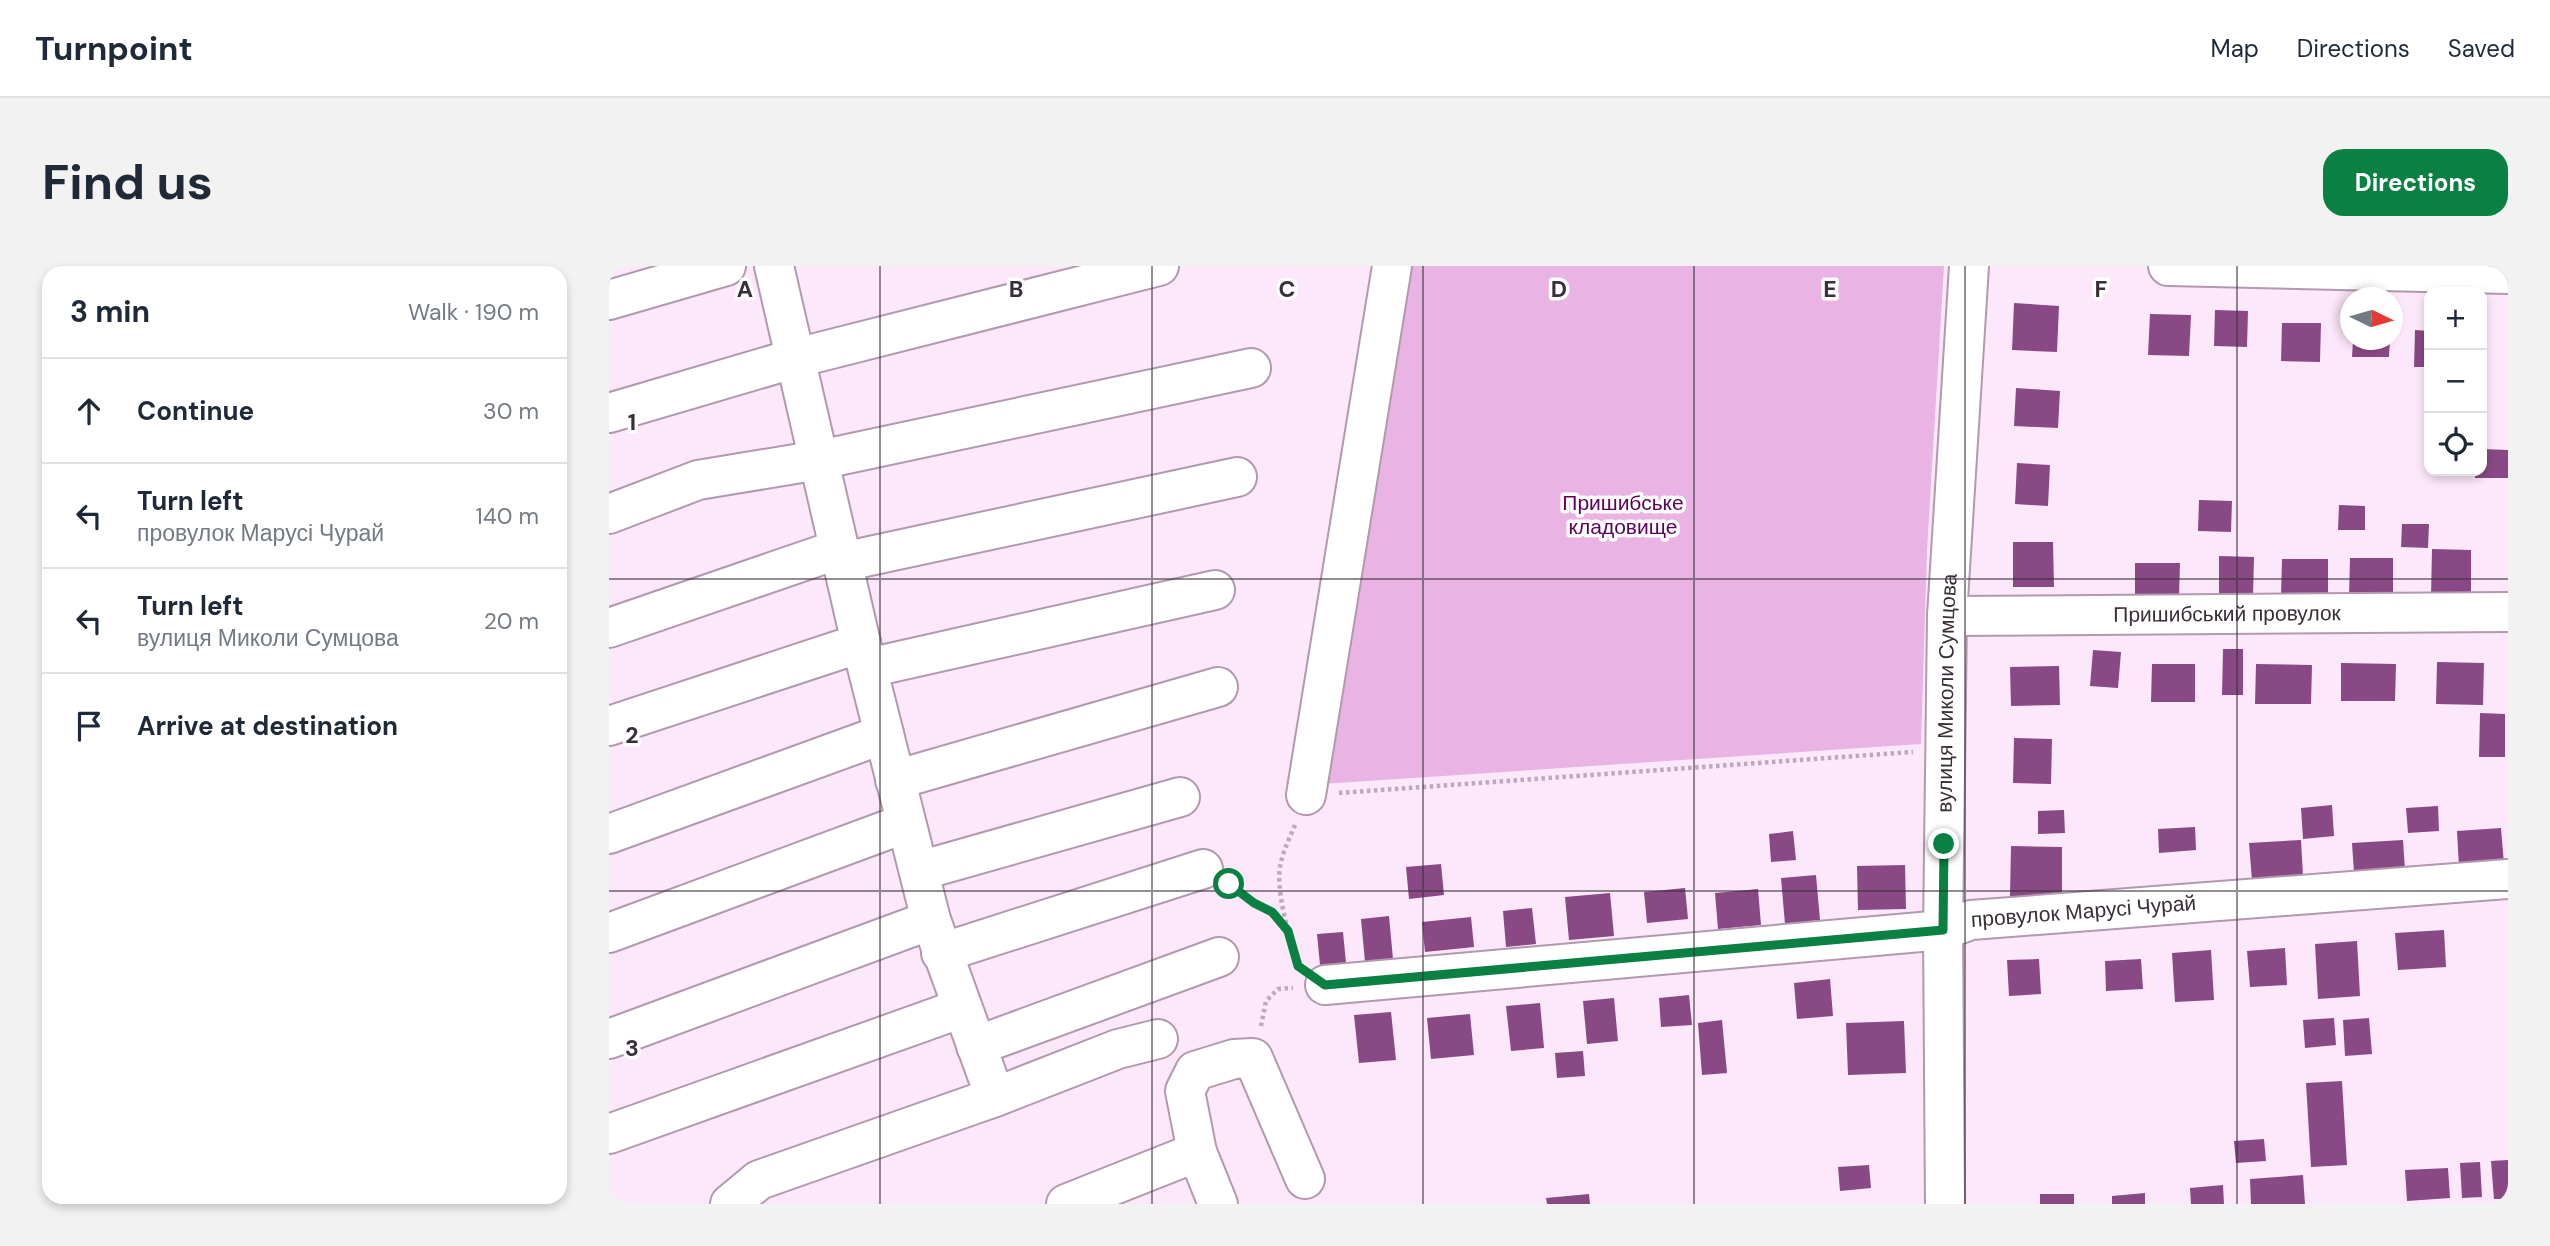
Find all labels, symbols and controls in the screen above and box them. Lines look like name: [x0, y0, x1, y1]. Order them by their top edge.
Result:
text: Turnpoint: [35, 27, 193, 70]
text: Map: [2211, 33, 2259, 64]
text: Directions: [2297, 33, 2410, 64]
text: Saved: [2448, 33, 2515, 64]
button: Directions: [2323, 149, 2508, 216]
text: Find us: [42, 150, 213, 214]
text: A: [737, 274, 753, 304]
text: B: [1009, 274, 1023, 304]
text: C: [1279, 274, 1295, 304]
text: D: [1551, 274, 1567, 304]
text: E: [1823, 274, 1837, 304]
text: F: [2095, 274, 2108, 304]
north arrow: [2340, 287, 2403, 350]
map controls: [2424, 287, 2487, 476]
button: +: [2424, 287, 2487, 350]
text: 3 min: [70, 292, 150, 331]
text: Walk · 190 m: [408, 297, 539, 327]
button: −: [2424, 350, 2487, 413]
icon: ahead: [70, 392, 108, 430]
text: Continue: [137, 394, 254, 428]
text: 30 m: [483, 396, 539, 426]
text: 1: [628, 407, 636, 437]
button: locate: [2424, 413, 2487, 476]
text: Turn left: [137, 484, 244, 518]
park label: Пришибське кладовище: [1562, 489, 1684, 541]
icon: left: [70, 497, 108, 535]
text: 140 m: [476, 501, 539, 531]
text: провулок Марусі Чурай: [137, 518, 384, 548]
street label: вулиця Миколи Сумцова: [1930, 572, 1964, 813]
text: Turn left: [137, 589, 244, 623]
street label: Пришибський провулок: [2113, 599, 2342, 629]
icon: left: [70, 602, 108, 640]
text: 20 m: [484, 606, 539, 636]
text: вулиця Миколи Сумцова: [137, 623, 399, 653]
icon: arrive: [70, 707, 108, 745]
text: Arrive at destination: [137, 709, 398, 743]
text: 2: [625, 720, 639, 750]
route end: [1928, 828, 1959, 859]
route start: [1213, 868, 1244, 899]
street label: провулок Марусі Чурай: [1970, 889, 2197, 934]
text: 3: [625, 1033, 639, 1063]

